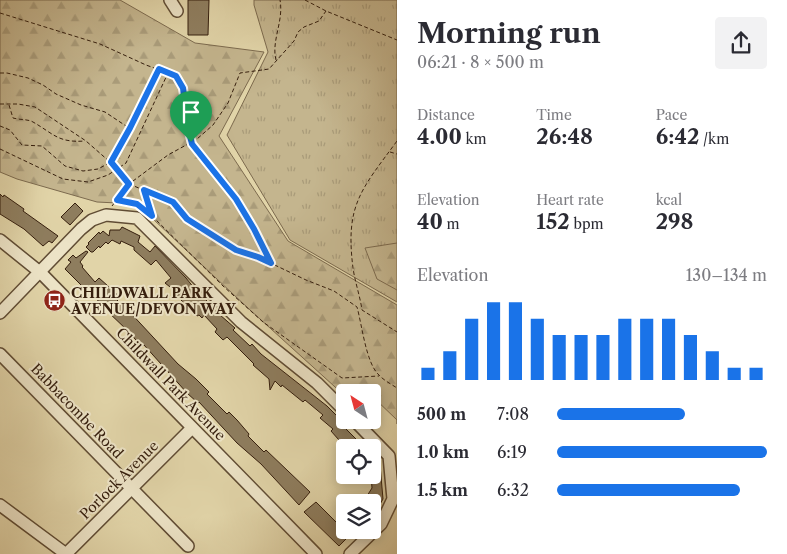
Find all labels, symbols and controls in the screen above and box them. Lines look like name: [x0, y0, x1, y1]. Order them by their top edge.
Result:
text: Morning run: [417, 16, 601, 50]
button: share: [715, 17, 767, 69]
text: 06:21 · 8 × 500 m: [417, 52, 544, 72]
pin: [170, 91, 212, 142]
icon: arrive: [177, 98, 205, 126]
text: Distance: [417, 106, 475, 124]
text: Time: [536, 106, 572, 124]
text: Pace: [656, 106, 687, 124]
text: 4.00: [417, 124, 462, 149]
text: 26:48: [536, 124, 593, 149]
text: 6:42: [656, 124, 699, 149]
text: km: [462, 130, 487, 148]
text: /km: [699, 130, 729, 148]
text: Elevation: [417, 191, 480, 209]
text: Heart rate: [536, 191, 604, 209]
text: kcal: [656, 191, 682, 209]
text: 40: [417, 209, 443, 234]
text: 152: [536, 209, 570, 234]
text: 298: [656, 209, 694, 234]
text: m: [443, 215, 460, 233]
text: bpm: [570, 215, 604, 233]
text: Elevation: [417, 265, 488, 285]
text: 130–134 m: [686, 265, 767, 285]
place label: CHILDWALL PARK AVENUE/DEVON WAY: [70, 284, 236, 318]
bus stop icon: CHILDWALL PARK AVENUE/DEVON WAY: [43, 289, 67, 313]
street label: Childwall Park Avenue: [112, 324, 230, 444]
street label: Babbacombe Road: [27, 360, 127, 463]
north arrow: [336, 384, 381, 429]
map controls: [336, 384, 381, 539]
text: 500 m: [417, 404, 466, 424]
text: 7:08: [497, 404, 529, 424]
street label: Porlock Avenue: [76, 437, 162, 523]
button: locate: [336, 439, 381, 484]
text: 1.0 km: [417, 442, 469, 462]
text: 6:19: [497, 442, 527, 462]
text: 1.5 km: [417, 480, 468, 500]
text: 6:32: [497, 480, 529, 500]
button: layers: [336, 494, 381, 539]

